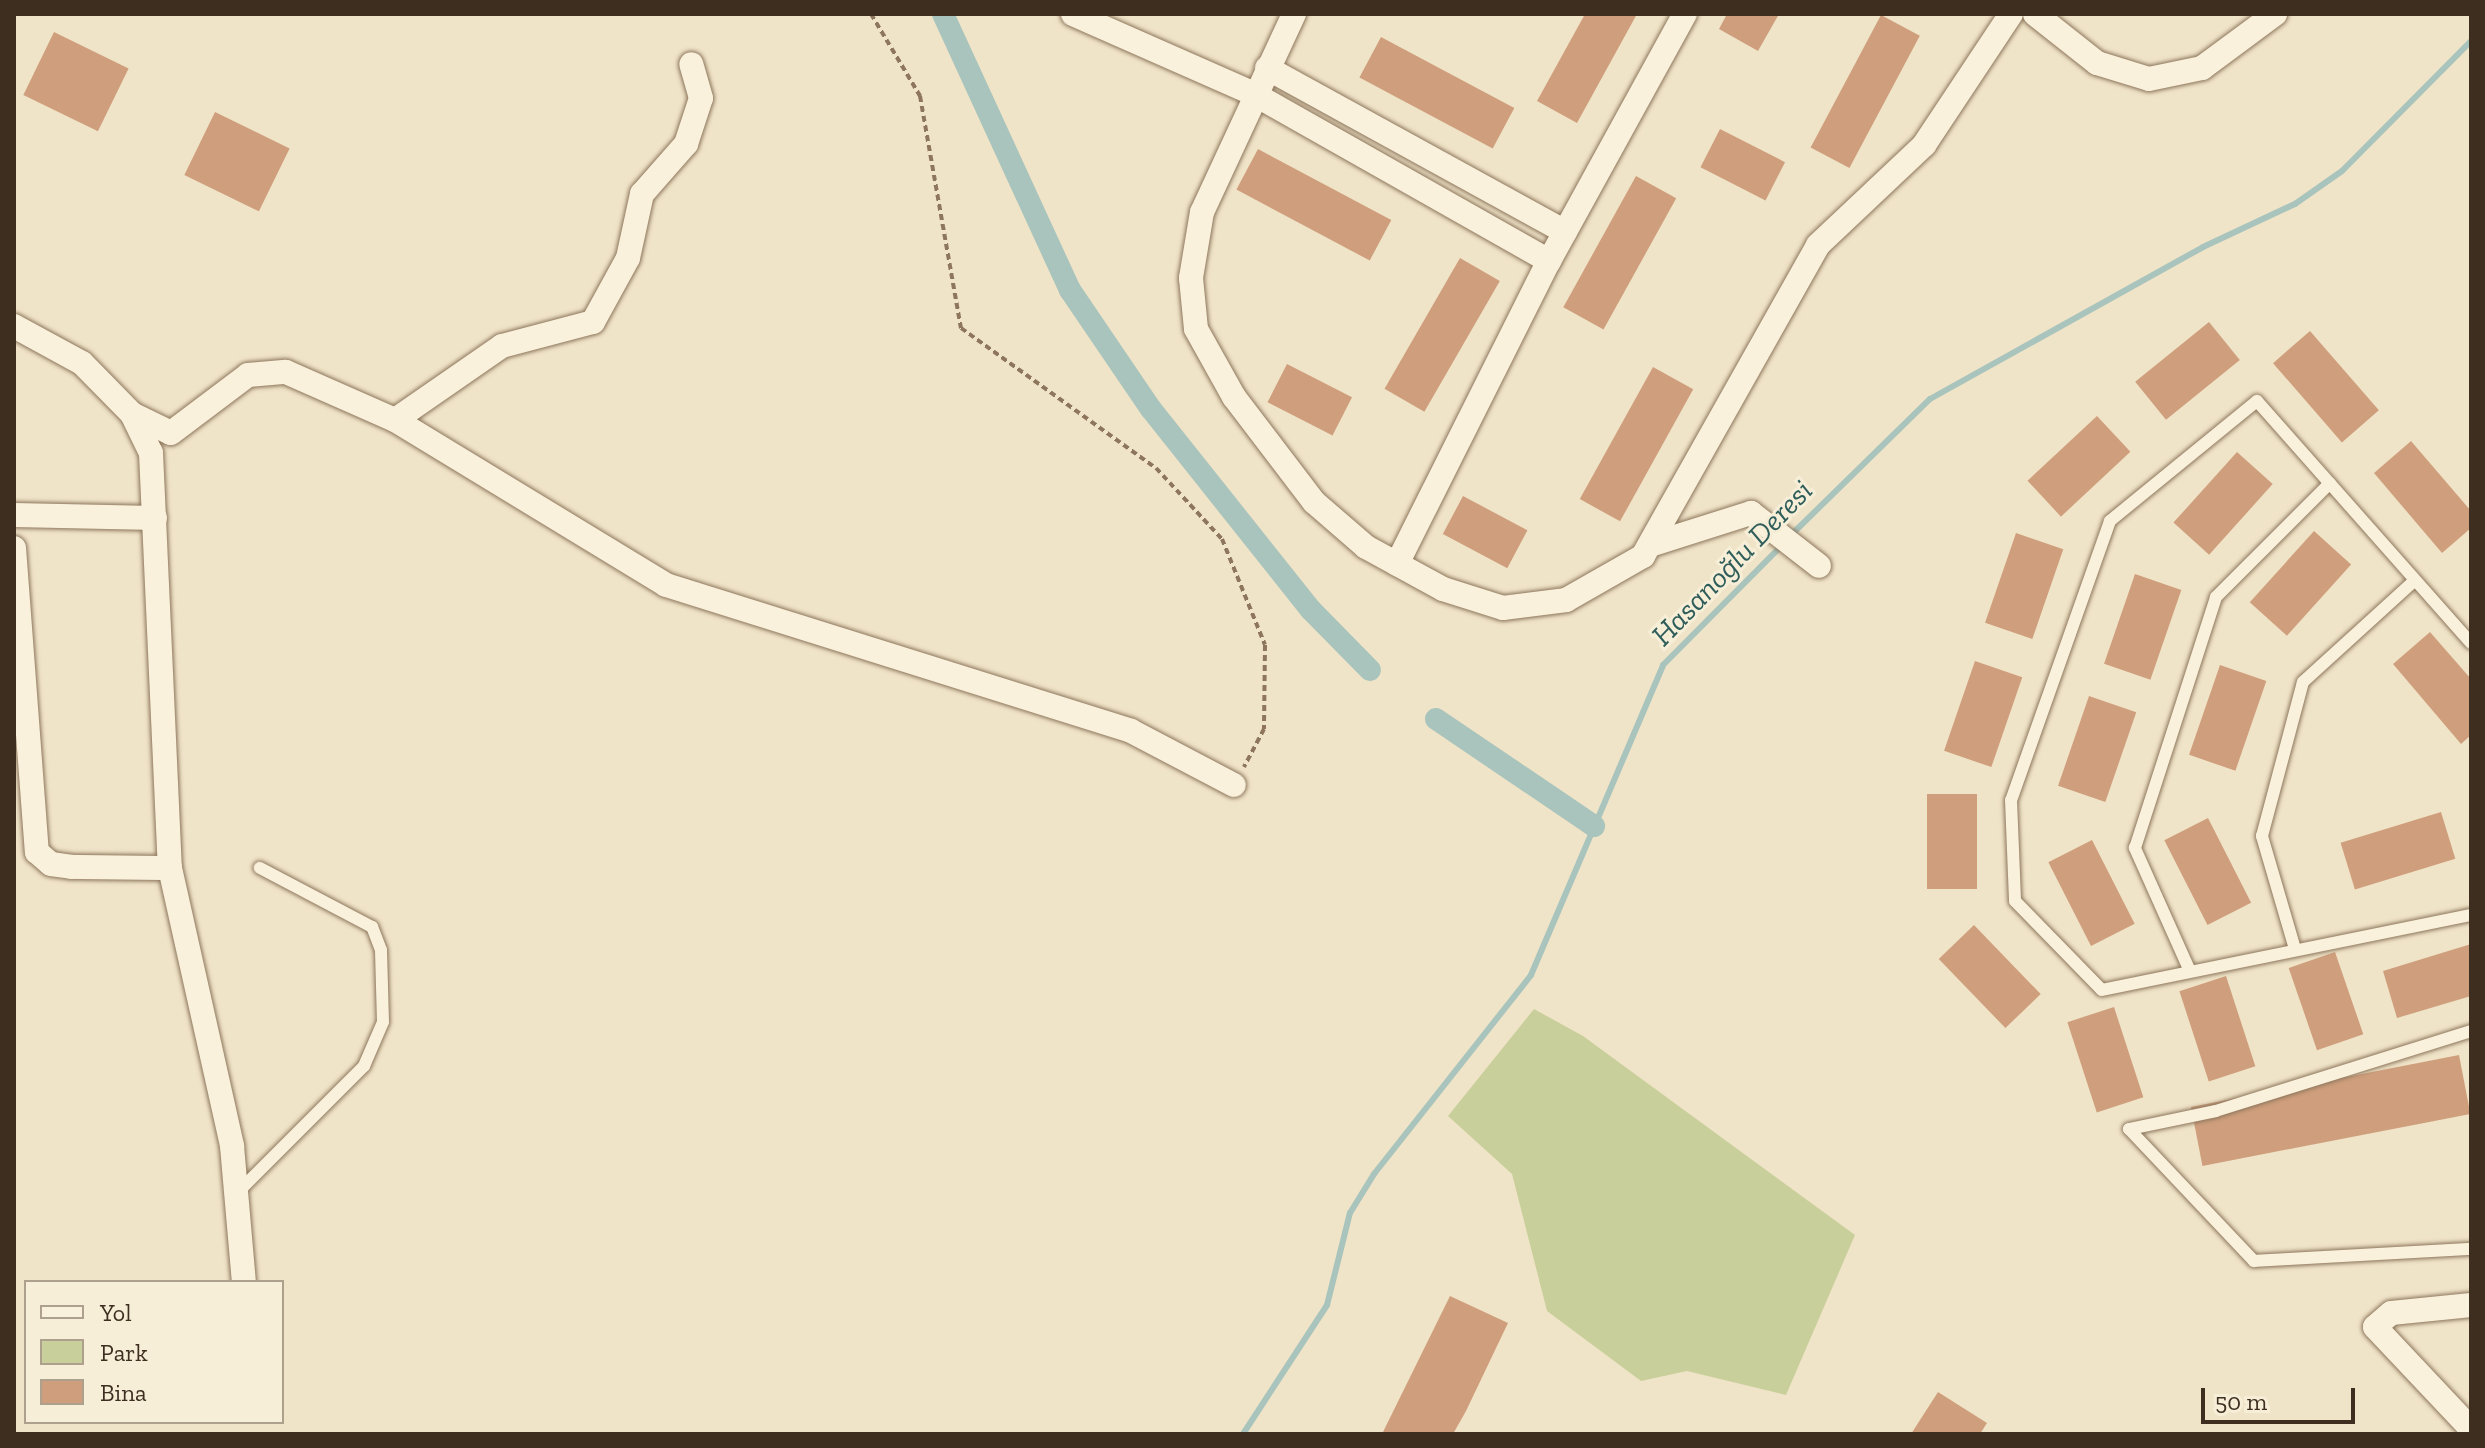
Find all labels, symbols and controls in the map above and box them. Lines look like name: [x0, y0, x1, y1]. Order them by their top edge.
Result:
water label: Hasanoğlu Deresi: [1644, 473, 1820, 653]
legend: [24, 1280, 284, 1424]
text: Yol: [100, 1298, 132, 1327]
text: Park: [100, 1338, 148, 1367]
scale bar: [2205, 1372, 2359, 1422]
text: Bina: [100, 1378, 147, 1407]
text: 50 m: [2215, 1387, 2267, 1416]

